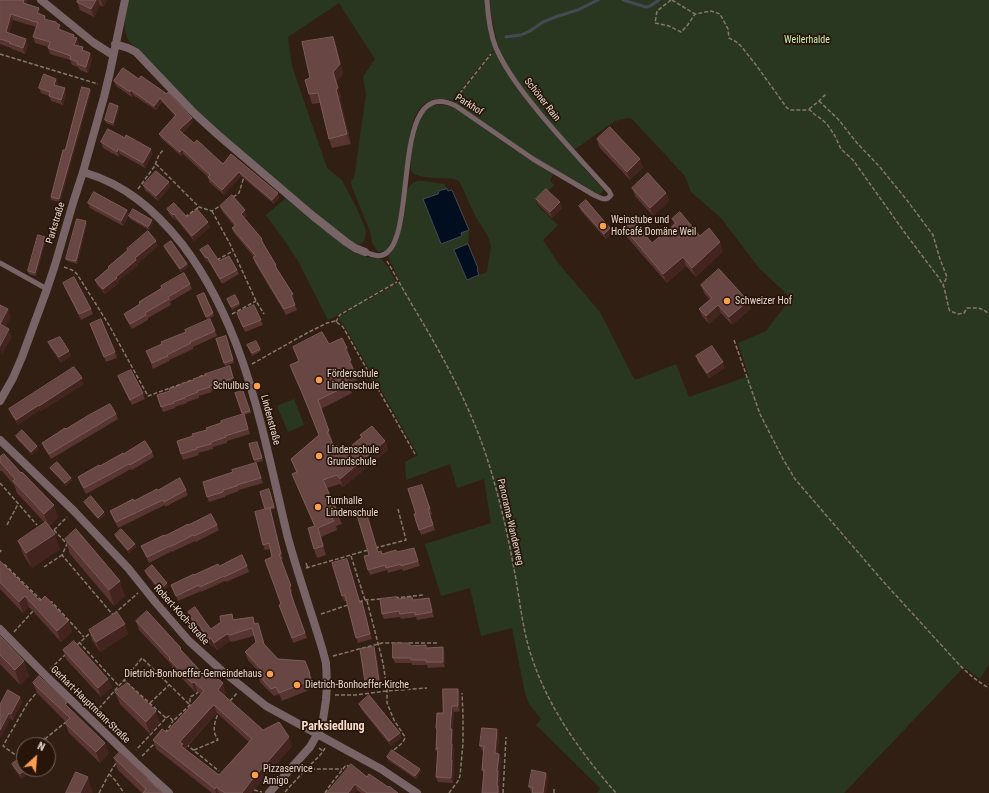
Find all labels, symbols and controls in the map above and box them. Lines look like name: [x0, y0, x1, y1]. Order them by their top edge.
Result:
park label: Weilerhalde: [784, 34, 830, 46]
street label: Schöner Rain: [521, 76, 563, 124]
street label: Parkhof: [453, 92, 485, 118]
street label: Parkstraße: [44, 201, 68, 245]
place label: Weinstube und Hofcafé Domäne Weil: [611, 214, 696, 238]
marker: Weinstube und Hofcafé Domäne Weil: [598, 221, 608, 231]
place label: Schweizer Hof: [735, 295, 792, 307]
marker: Schweizer Hof: [722, 296, 732, 306]
place label: Förderschule Lindenschule: [327, 368, 379, 392]
marker: Förderschule Lindenschule: [314, 375, 324, 385]
place label: Schulbus: [213, 380, 249, 392]
marker: Schulbus: [252, 381, 262, 391]
street label: Lindenstraße: [258, 394, 282, 446]
place label: Lindenschule Grundschule: [327, 444, 379, 468]
marker: Lindenschule Grundschule: [314, 451, 324, 461]
street label: Panorama-Wanderweg: [494, 478, 526, 566]
place label: Turnhalle Lindenschule: [326, 495, 378, 518]
marker: Turnhalle Lindenschule: [313, 502, 323, 512]
street label: Robert-Koch-Straße: [151, 583, 211, 647]
street label: Gerhart-Hauptmann-Straße: [48, 664, 132, 746]
place label: Dietrich-Bonhoeffer-Gemeindehaus: [124, 668, 262, 680]
marker: Dietrich-Bonhoeffer-Gemeindehaus: [265, 669, 275, 679]
place label: Dietrich-Bonhoeffer-Kirche: [305, 679, 409, 691]
marker: Dietrich-Bonhoeffer-Kirche: [292, 680, 302, 690]
district label: Parksiedlung: [301, 720, 365, 734]
north arrow: [16, 737, 56, 777]
text: N: [35, 739, 47, 754]
place label: Pizzaservice Amigo: [263, 763, 313, 786]
marker: Pizzaservice Amigo: [250, 770, 260, 780]

